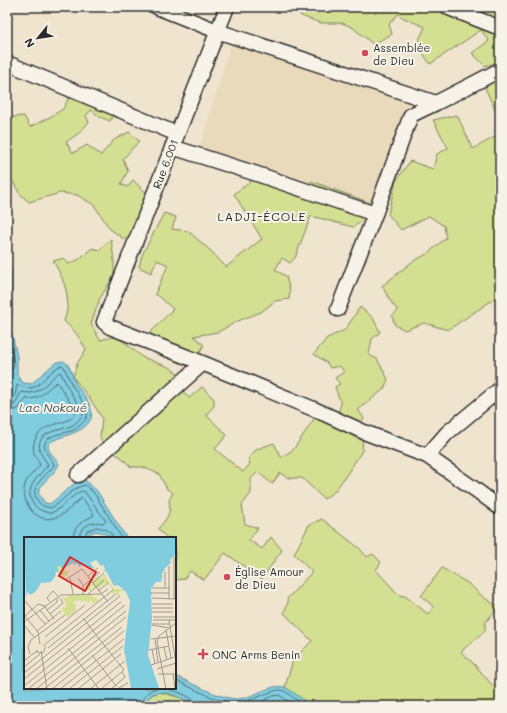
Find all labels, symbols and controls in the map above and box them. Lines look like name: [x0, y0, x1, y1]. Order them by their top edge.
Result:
north arrow: [18, 18, 58, 58]
text: N: [20, 36, 37, 51]
place label: Assemblée de Dieu: [373, 40, 430, 68]
marker: Assemblée de Dieu: [360, 48, 370, 58]
street label: Rue 6.001: [149, 137, 181, 191]
district label: LADJI-ÉCOLE: [218, 208, 306, 224]
water label: Lac Nokoué: [19, 399, 87, 415]
inset map: [24, 537, 176, 689]
place label: Église Amour de Dieu: [235, 564, 304, 592]
marker: Église Amour de Dieu: [222, 572, 232, 582]
place label: ONC Arms Benin: [212, 647, 300, 662]
marker: ONC Arms Benin: [197, 648, 209, 660]

